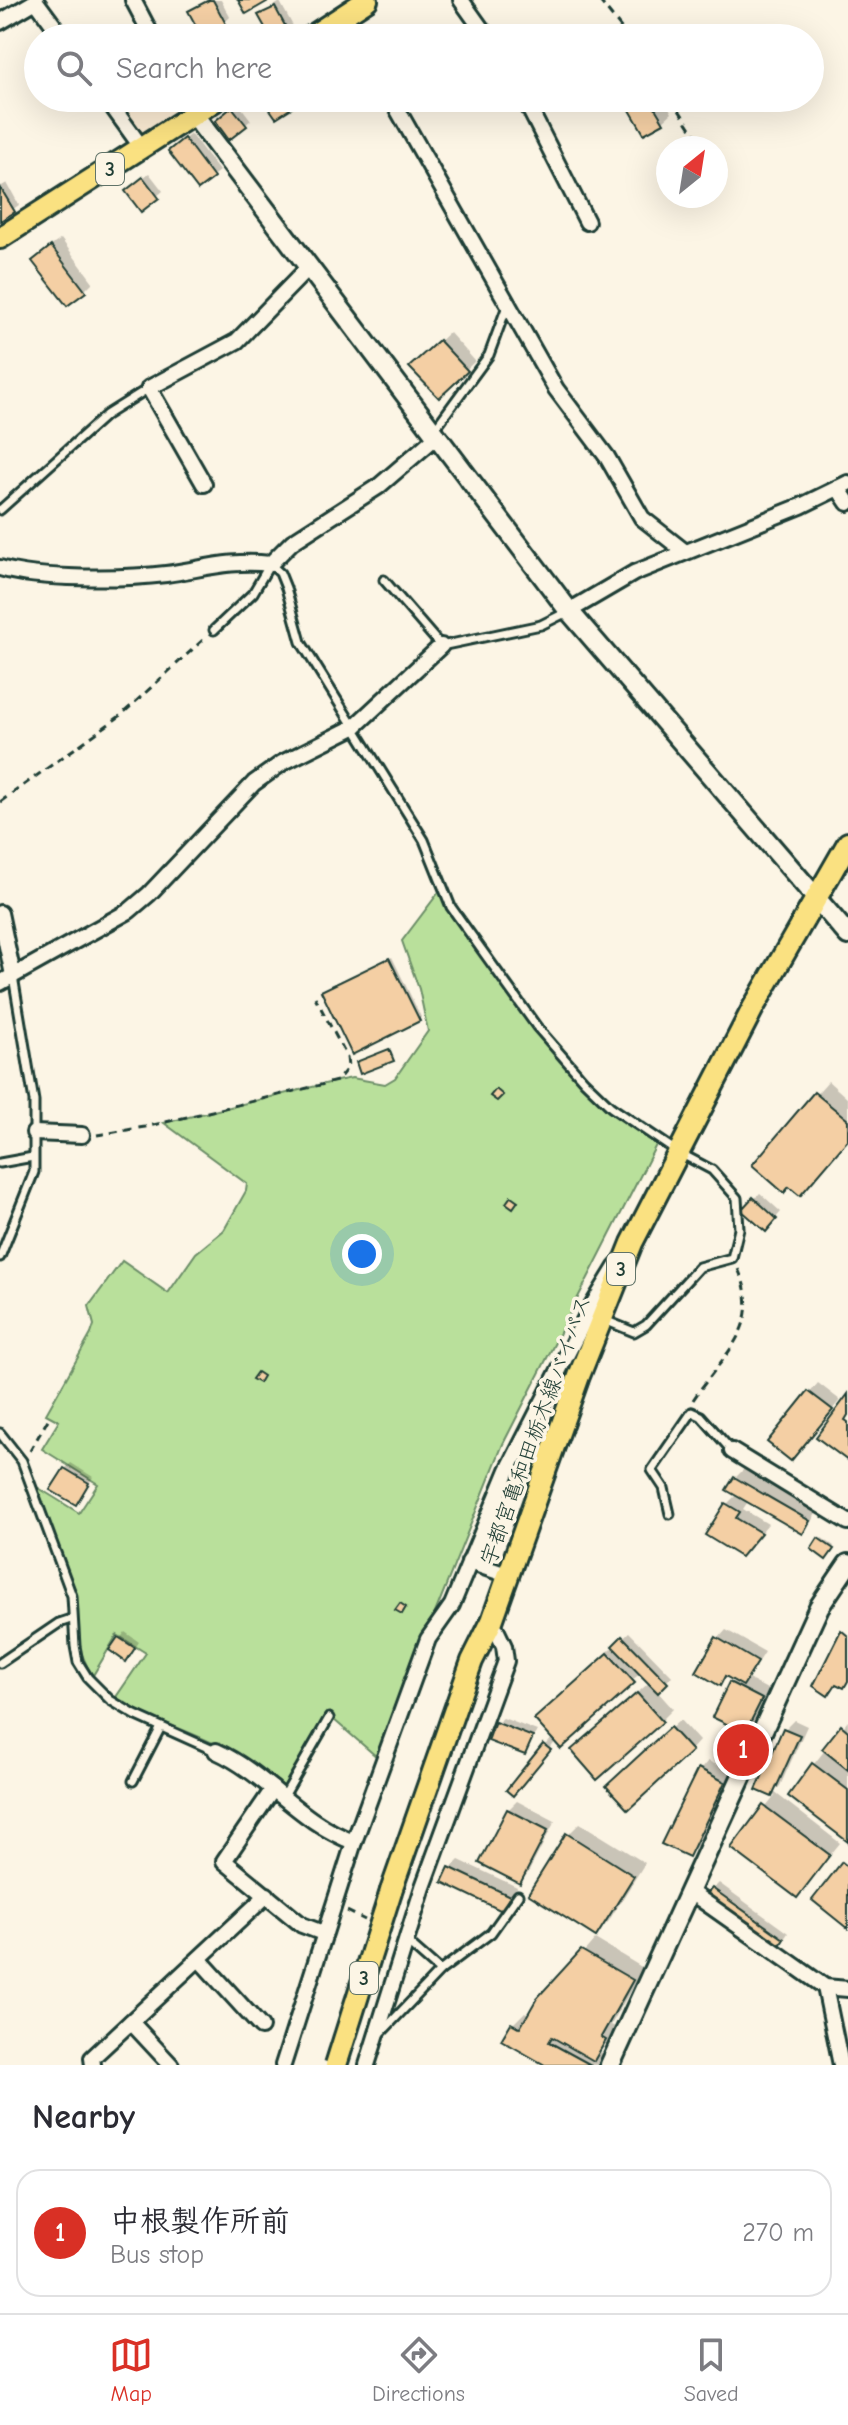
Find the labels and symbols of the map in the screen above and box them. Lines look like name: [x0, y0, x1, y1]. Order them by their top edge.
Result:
north arrow: [656, 136, 728, 208]
road number: 3: [96, 153, 124, 185]
your location: [342, 1234, 382, 1274]
road number: 3: [607, 1253, 635, 1285]
street label: 宇都宮亀和田栃木線バイパス: [475, 1292, 597, 1569]
pin: 1: [717, 1720, 769, 1780]
road number: 3: [350, 1962, 378, 1994]

